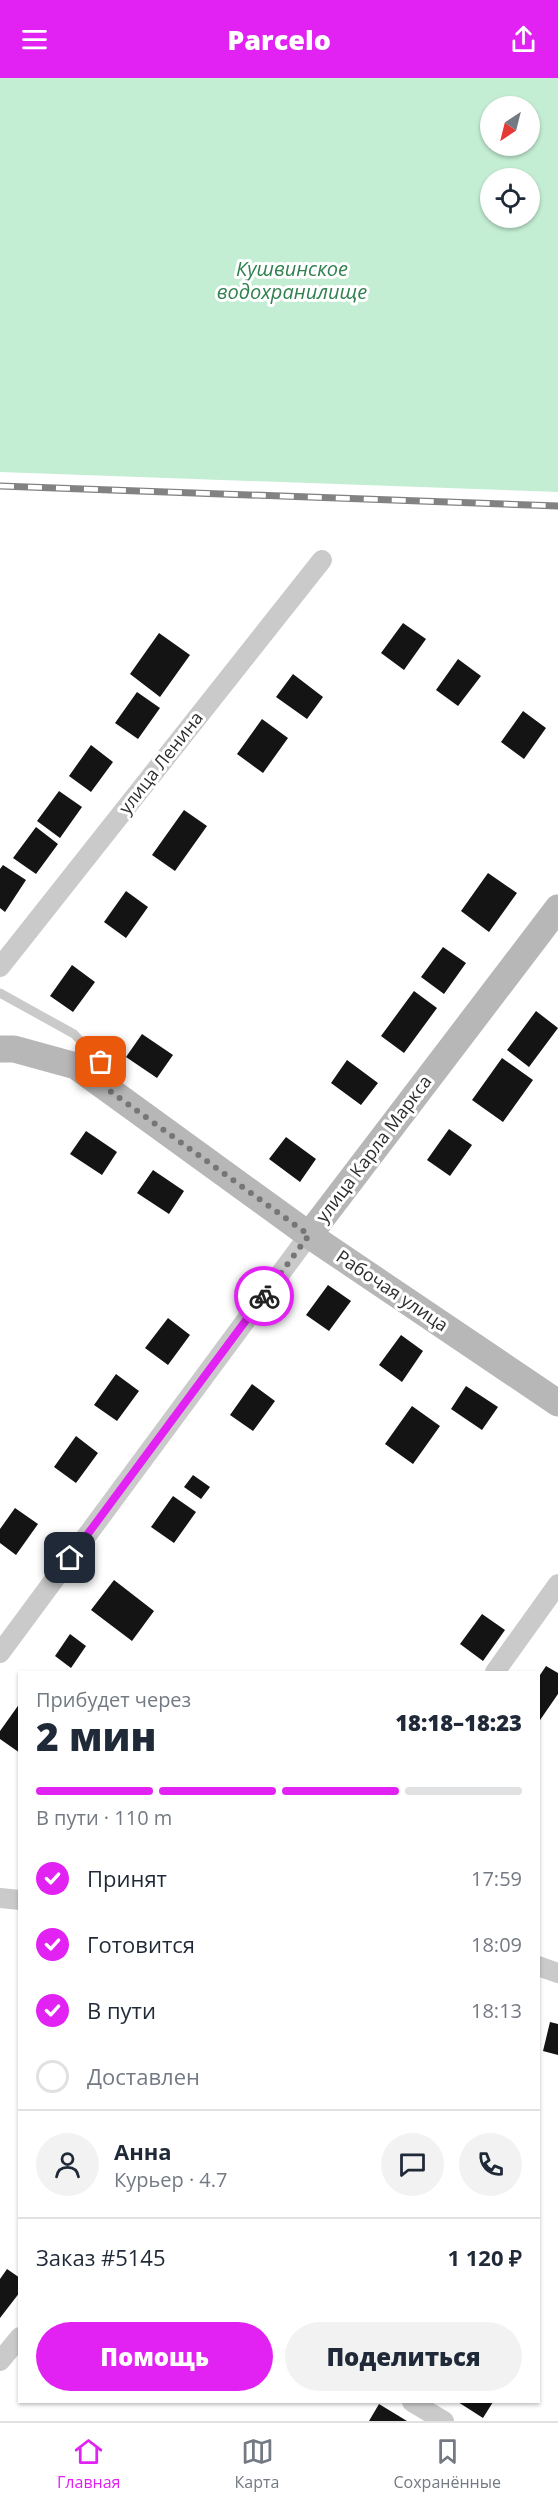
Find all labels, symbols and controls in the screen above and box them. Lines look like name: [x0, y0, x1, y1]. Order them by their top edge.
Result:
text: Parcelo: [227, 21, 331, 58]
icon: menu: [18, 23, 51, 56]
icon: share: [507, 23, 540, 56]
north arrow: [480, 96, 540, 156]
map controls: [480, 96, 540, 228]
button: locate: [480, 168, 540, 228]
water label: Кушвинское водохранилище: [217, 255, 367, 305]
street label: улица Ленина: [113, 706, 208, 819]
pin: [75, 1036, 126, 1087]
icon: bag: [84, 1045, 117, 1078]
street label: улица Карла Маркса: [310, 1070, 437, 1227]
street label: Рабочая улица: [332, 1244, 453, 1336]
courier: [234, 1266, 294, 1326]
icon: bike: [248, 1280, 281, 1313]
pin: [44, 1532, 95, 1583]
icon: home: [53, 1541, 86, 1574]
text: Прибудет через: [36, 1686, 191, 1713]
text: 18:18–18:23: [395, 1707, 522, 1737]
text: 2 мин: [36, 1709, 156, 1762]
text: В пути · 110 m: [36, 1804, 172, 1831]
icon: check: [36, 1862, 69, 1895]
text: Принят: [87, 1863, 167, 1893]
text: 17:59: [471, 1865, 522, 1892]
icon: check: [36, 1928, 69, 1961]
text: Готовится: [87, 1929, 195, 1959]
text: 18:09: [471, 1931, 522, 1958]
icon: check: [36, 1994, 69, 2027]
text: В пути: [87, 1995, 156, 2025]
text: 18:13: [471, 1997, 522, 2024]
text: Доставлен: [87, 2061, 200, 2091]
button: person: [36, 2133, 99, 2196]
button: chat: [381, 2133, 444, 2196]
button: phone: [459, 2133, 522, 2196]
text: Анна: [114, 2136, 172, 2166]
text: Курьер · 4.7: [114, 2166, 228, 2193]
text: Заказ #5145: [36, 2242, 166, 2272]
text: 1 120 ₽: [447, 2242, 522, 2272]
button: Помощь: [36, 2322, 273, 2391]
button: Поделиться: [285, 2322, 522, 2391]
tab: Главная: [57, 2435, 120, 2493]
tab: Карта: [235, 2435, 279, 2493]
tab: Сохранённые: [394, 2435, 501, 2493]

